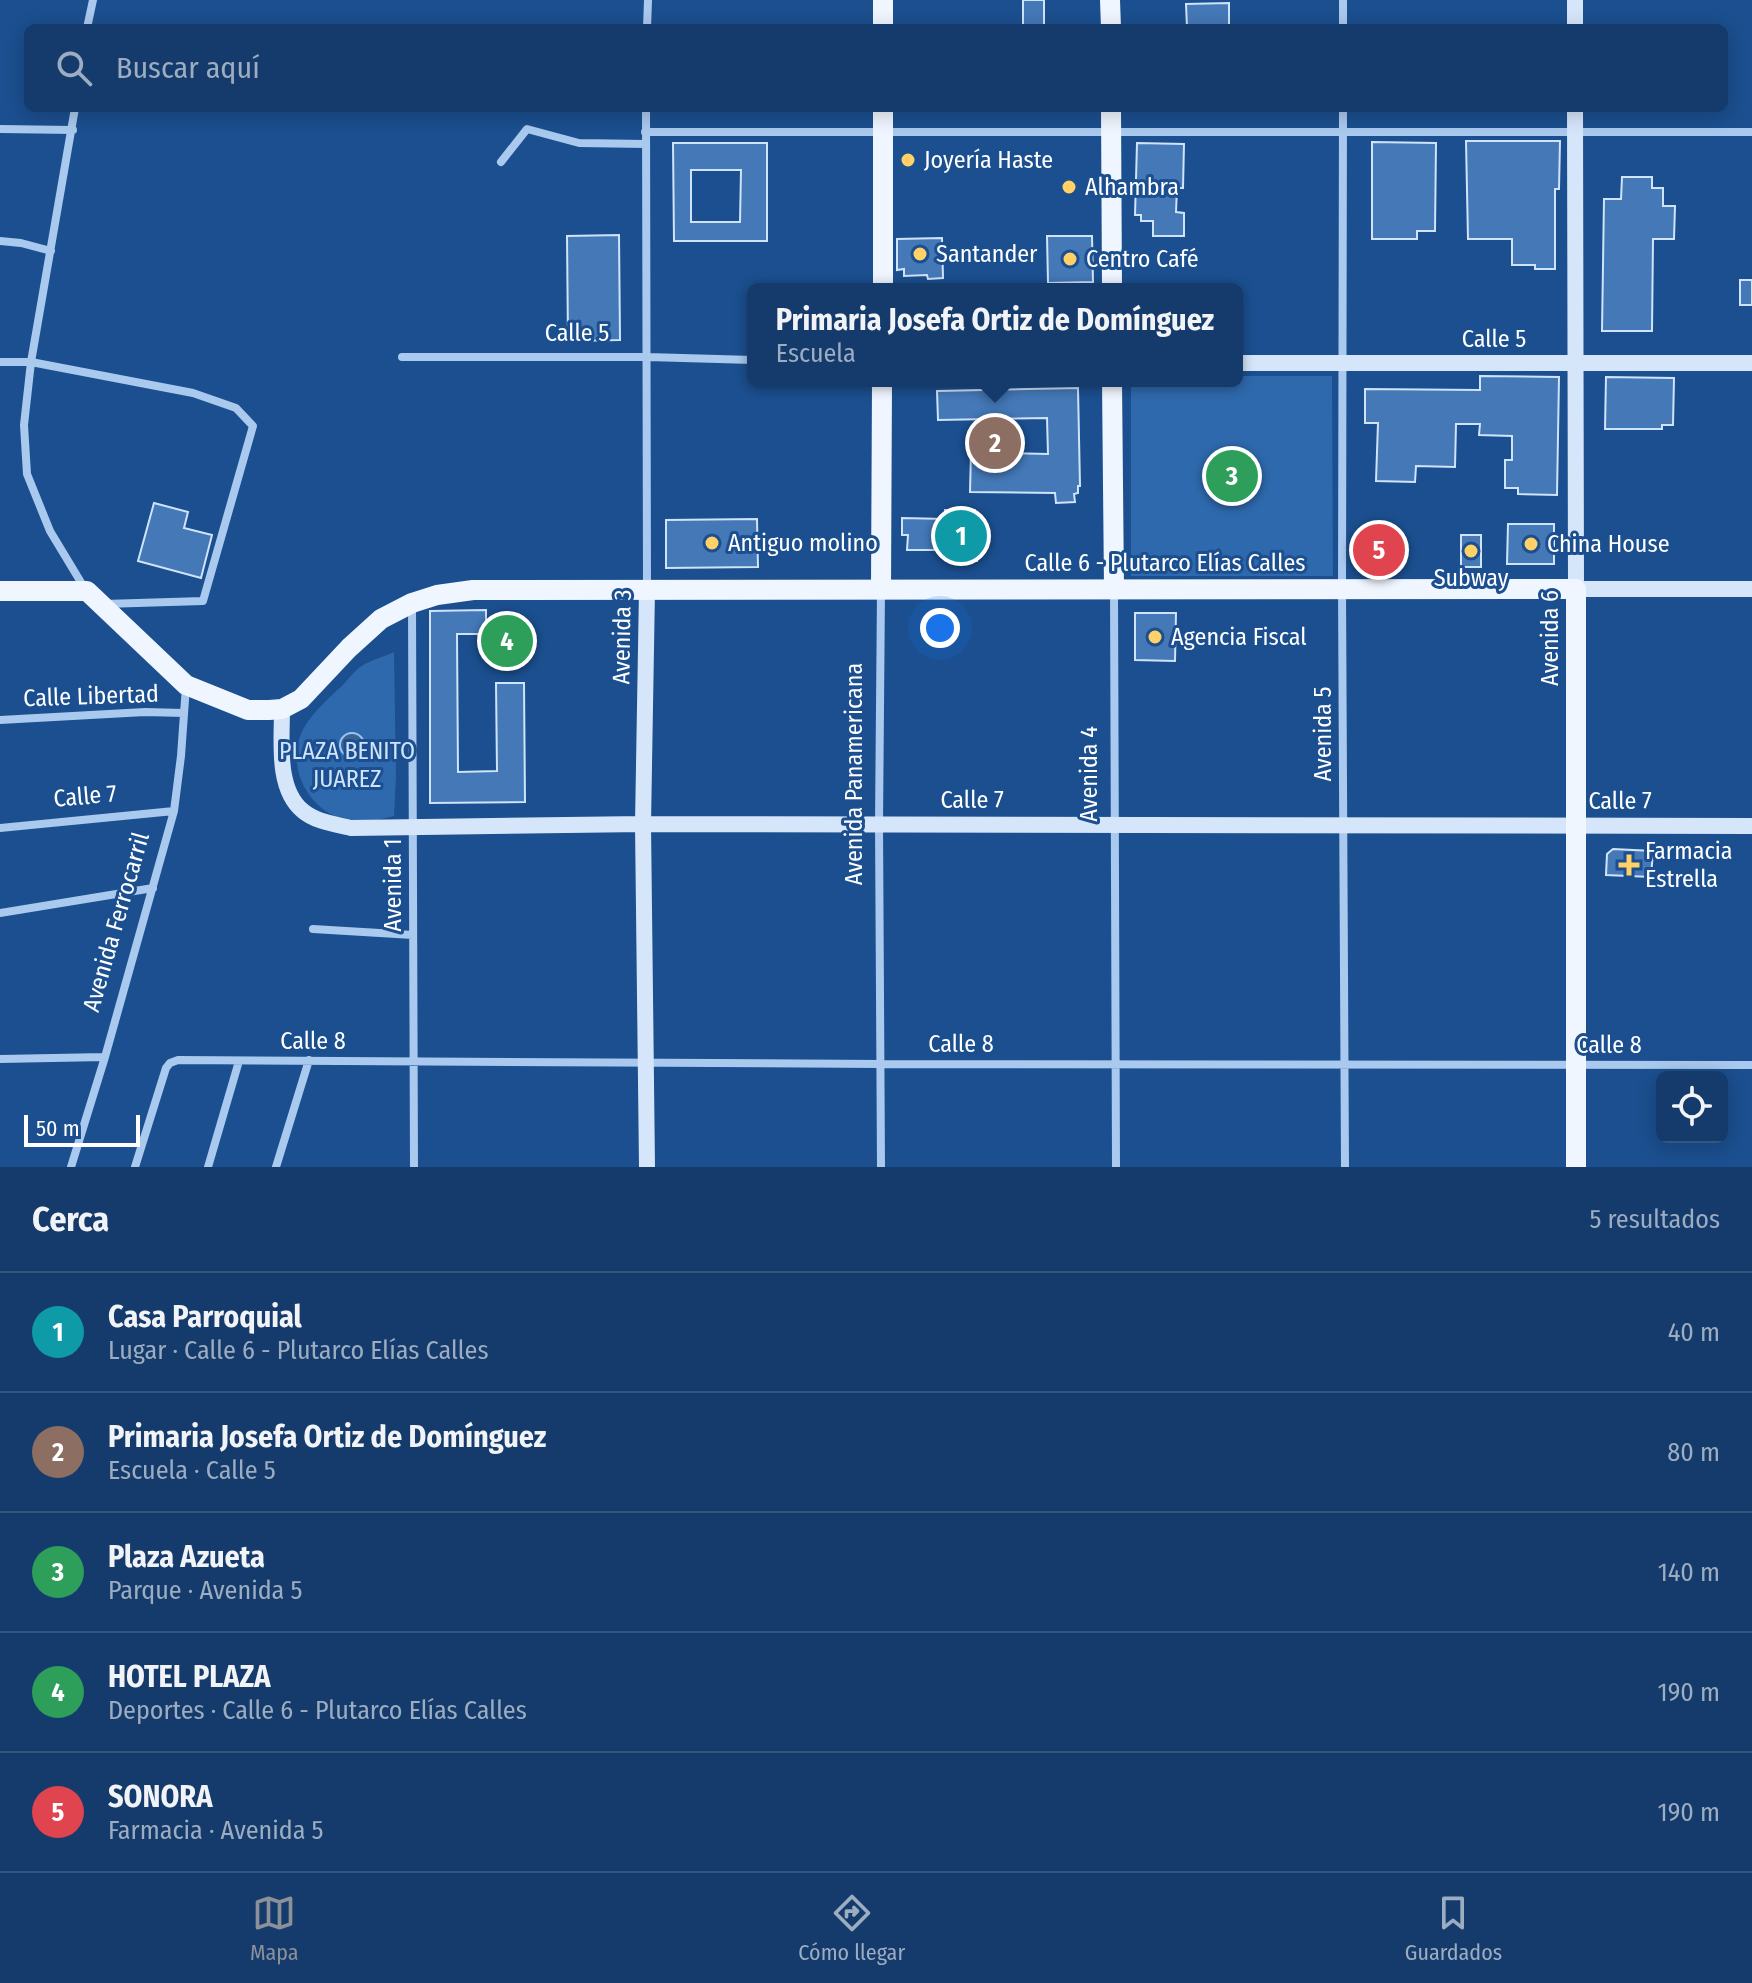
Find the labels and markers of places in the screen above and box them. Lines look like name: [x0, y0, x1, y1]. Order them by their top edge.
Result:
place label: Joyería Haste: [924, 146, 1053, 174]
marker: Joyería Haste: [899, 151, 917, 169]
place label: Alhambra: [1085, 173, 1179, 201]
marker: Alhambra: [1060, 178, 1078, 196]
place label: Santander: [936, 240, 1038, 268]
marker: Santander: [911, 245, 929, 263]
place label: Centro Café: [1086, 245, 1199, 273]
marker: Centro Café: [1061, 250, 1079, 268]
pin: 2: [969, 413, 1021, 473]
pin: 3: [1206, 446, 1258, 506]
pin: 1: [935, 506, 987, 566]
pin: 5: [1353, 520, 1405, 580]
place label: Antiguo molino: [728, 529, 878, 557]
place label: China House: [1547, 530, 1670, 558]
marker: Antiguo molino: [703, 534, 721, 552]
marker: China House: [1522, 535, 1540, 553]
marker: Subway: [1462, 542, 1480, 560]
place label: Subway: [1434, 564, 1509, 592]
pin: 4: [481, 611, 533, 671]
place label: Agencia Fiscal: [1171, 623, 1307, 651]
marker: Agencia Fiscal: [1146, 628, 1164, 646]
place label: Farmacia Estrella: [1645, 837, 1733, 893]
marker: Farmacia Estrella: [1620, 856, 1638, 874]

